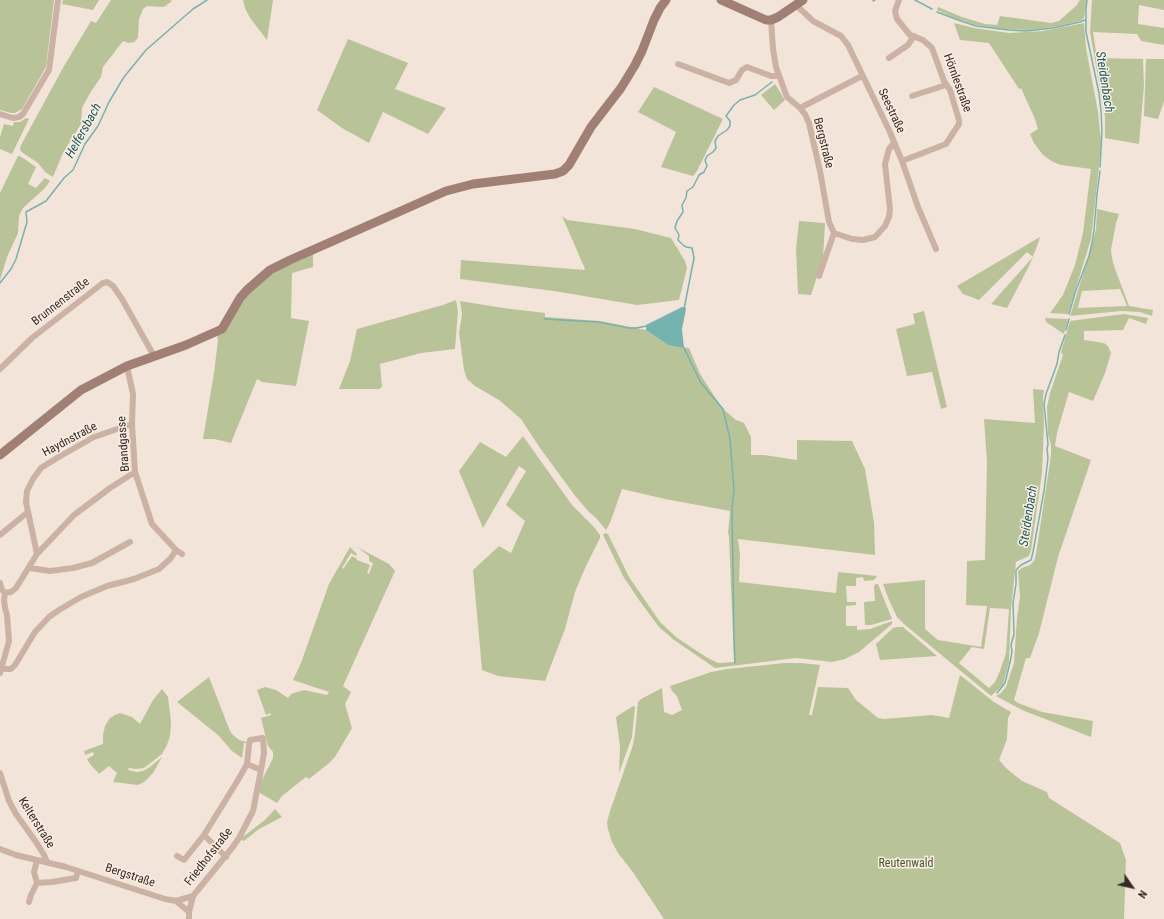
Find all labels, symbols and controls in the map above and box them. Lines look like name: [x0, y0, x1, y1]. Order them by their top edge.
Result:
water label: Steidenbach: [1091, 50, 1117, 114]
street label: Hörnlestraße: [940, 52, 974, 114]
street label: Seestraße: [874, 86, 908, 136]
water label: Helfersbach: [63, 101, 105, 161]
street label: Bergstraße: [810, 116, 836, 170]
street label: Brunnenstraße: [29, 275, 93, 329]
street label: Brandgasse: [115, 416, 133, 472]
street label: Haydnstraße: [40, 420, 100, 460]
water label: Steidenbach: [1016, 484, 1042, 548]
street label: Kelterstraße: [15, 795, 57, 851]
street label: Friedhofstraße: [182, 825, 236, 889]
park label: Reutenwald: [878, 857, 934, 871]
street label: Bergstraße: [103, 861, 157, 891]
north arrow: [1112, 867, 1152, 907]
text: N: [1135, 888, 1150, 900]

